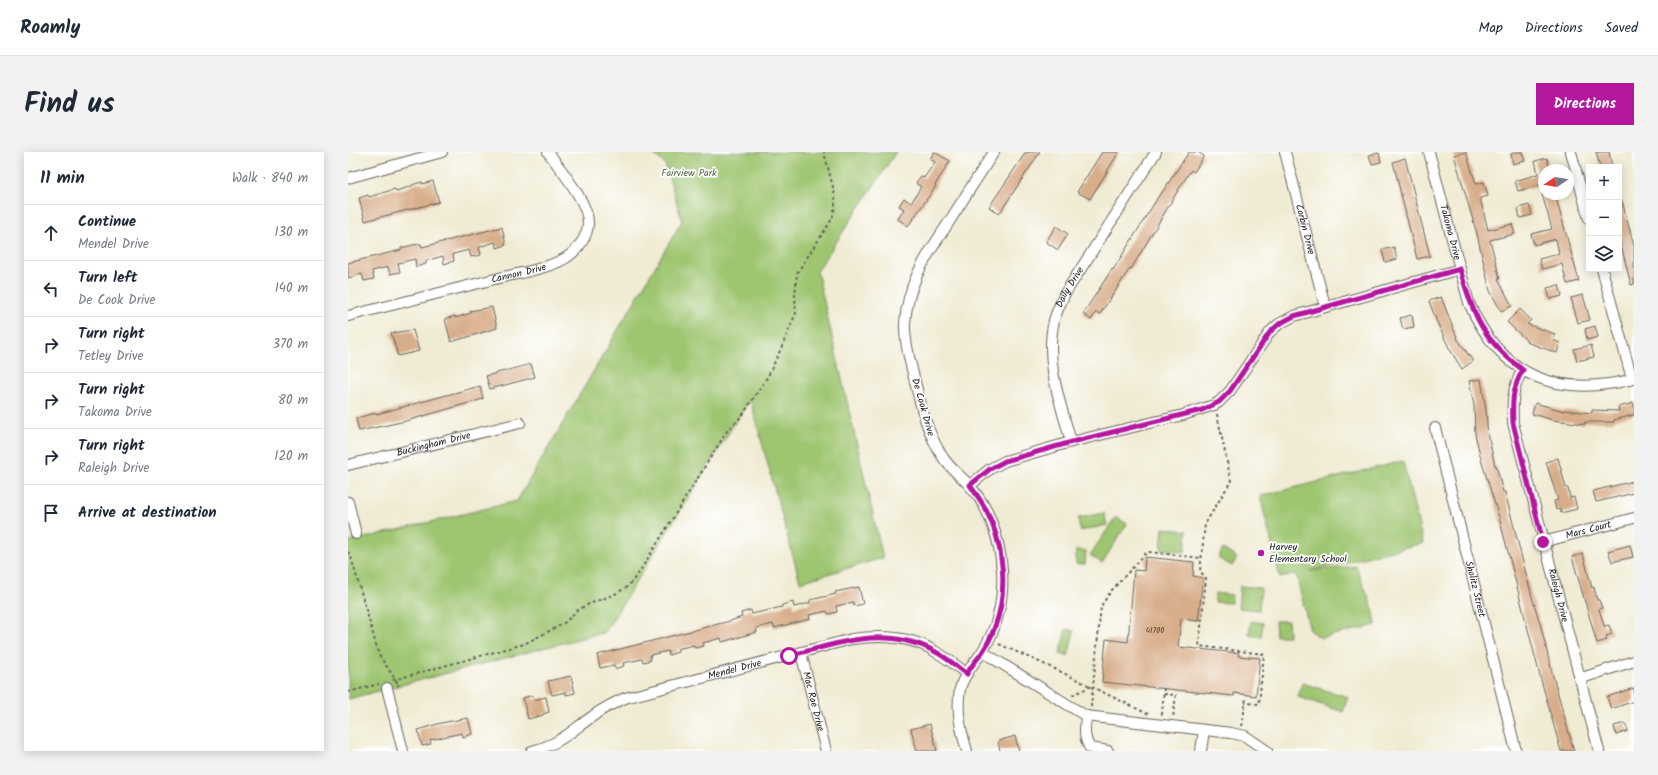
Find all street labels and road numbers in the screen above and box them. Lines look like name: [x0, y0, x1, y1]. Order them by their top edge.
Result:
street label: Corbin Drive: [1291, 202, 1319, 257]
street label: Takoma Drive: [1435, 203, 1465, 262]
street label: Cannon Drive: [490, 259, 549, 288]
street label: Daily Drive: [1052, 263, 1088, 310]
street label: De Cook Drive: [907, 376, 939, 438]
street label: Buckingham Drive: [395, 427, 473, 461]
street label: Mars Court: [1564, 516, 1613, 544]
street label: Sholitz Street: [1461, 559, 1490, 619]
street label: Raleigh Drive: [1543, 567, 1573, 624]
street label: Mendel Drive: [706, 655, 764, 684]
street label: Mac Rae Drive: [798, 670, 829, 733]

